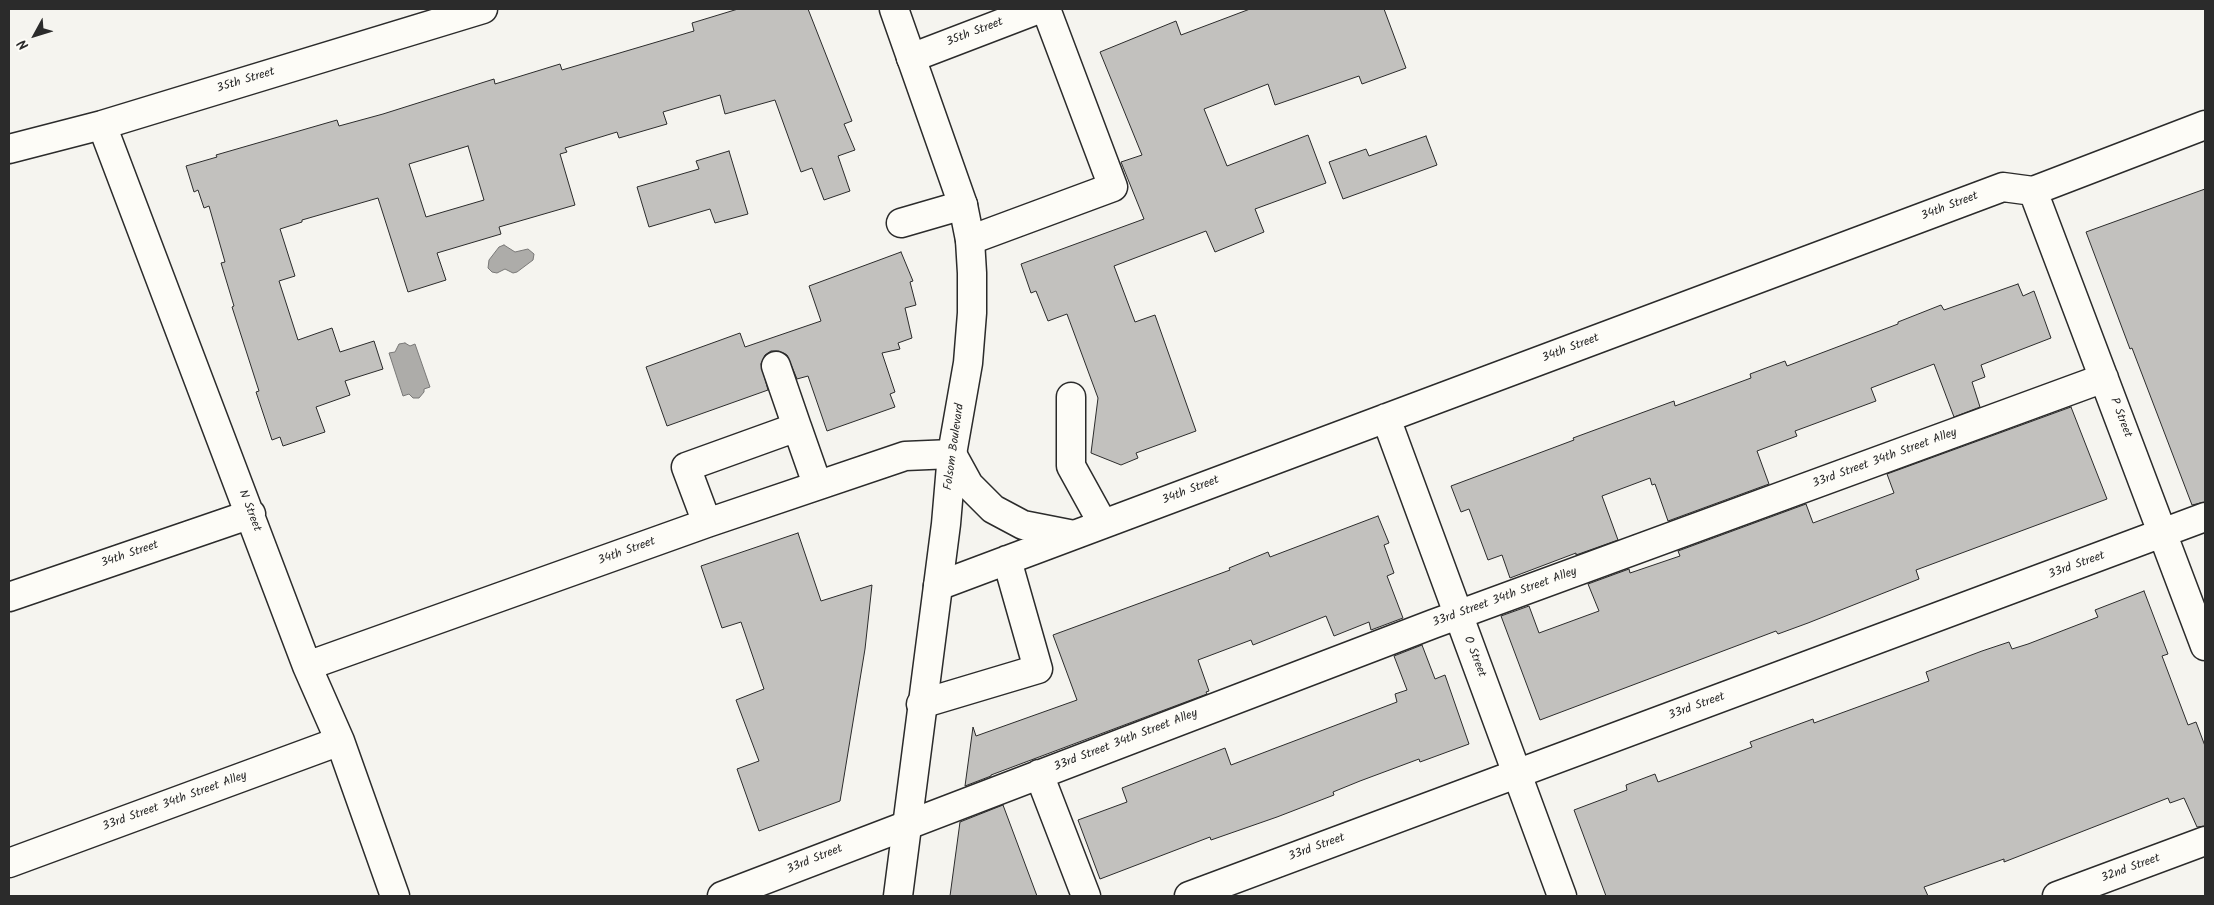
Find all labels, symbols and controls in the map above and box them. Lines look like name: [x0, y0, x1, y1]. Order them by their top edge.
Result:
north arrow: [10, 10, 60, 60]
street label: 35th Street: [945, 16, 1005, 50]
text: N: [12, 34, 35, 55]
street label: 35th Street: [215, 65, 277, 97]
street label: 34th Street: [1920, 190, 1980, 224]
street label: 34th Street: [1541, 332, 1601, 366]
street label: P Street: [2106, 396, 2134, 440]
street label: Folsom Boulevard: [942, 403, 968, 491]
street label: 33rd Street 34th Street Alley: [1811, 426, 1959, 492]
street label: 34th Street: [1161, 474, 1221, 508]
street label: N Street: [235, 488, 263, 534]
street label: 34th Street: [596, 535, 658, 569]
street label: 34th Street: [99, 538, 161, 572]
street label: 33rd Street: [2047, 549, 2107, 583]
street label: 33rd Street 34th Street Alley: [1431, 565, 1579, 631]
street label: O Street: [1460, 635, 1488, 679]
street label: 33rd Street: [1667, 690, 1727, 724]
street label: 33rd Street 34th Street Alley: [1052, 707, 1200, 775]
street label: 33rd Street 34th Street Alley: [101, 769, 249, 835]
street label: 33rd Street: [1287, 831, 1347, 865]
street label: 33rd Street: [785, 842, 845, 878]
street label: 32nd Street: [2100, 852, 2162, 886]

